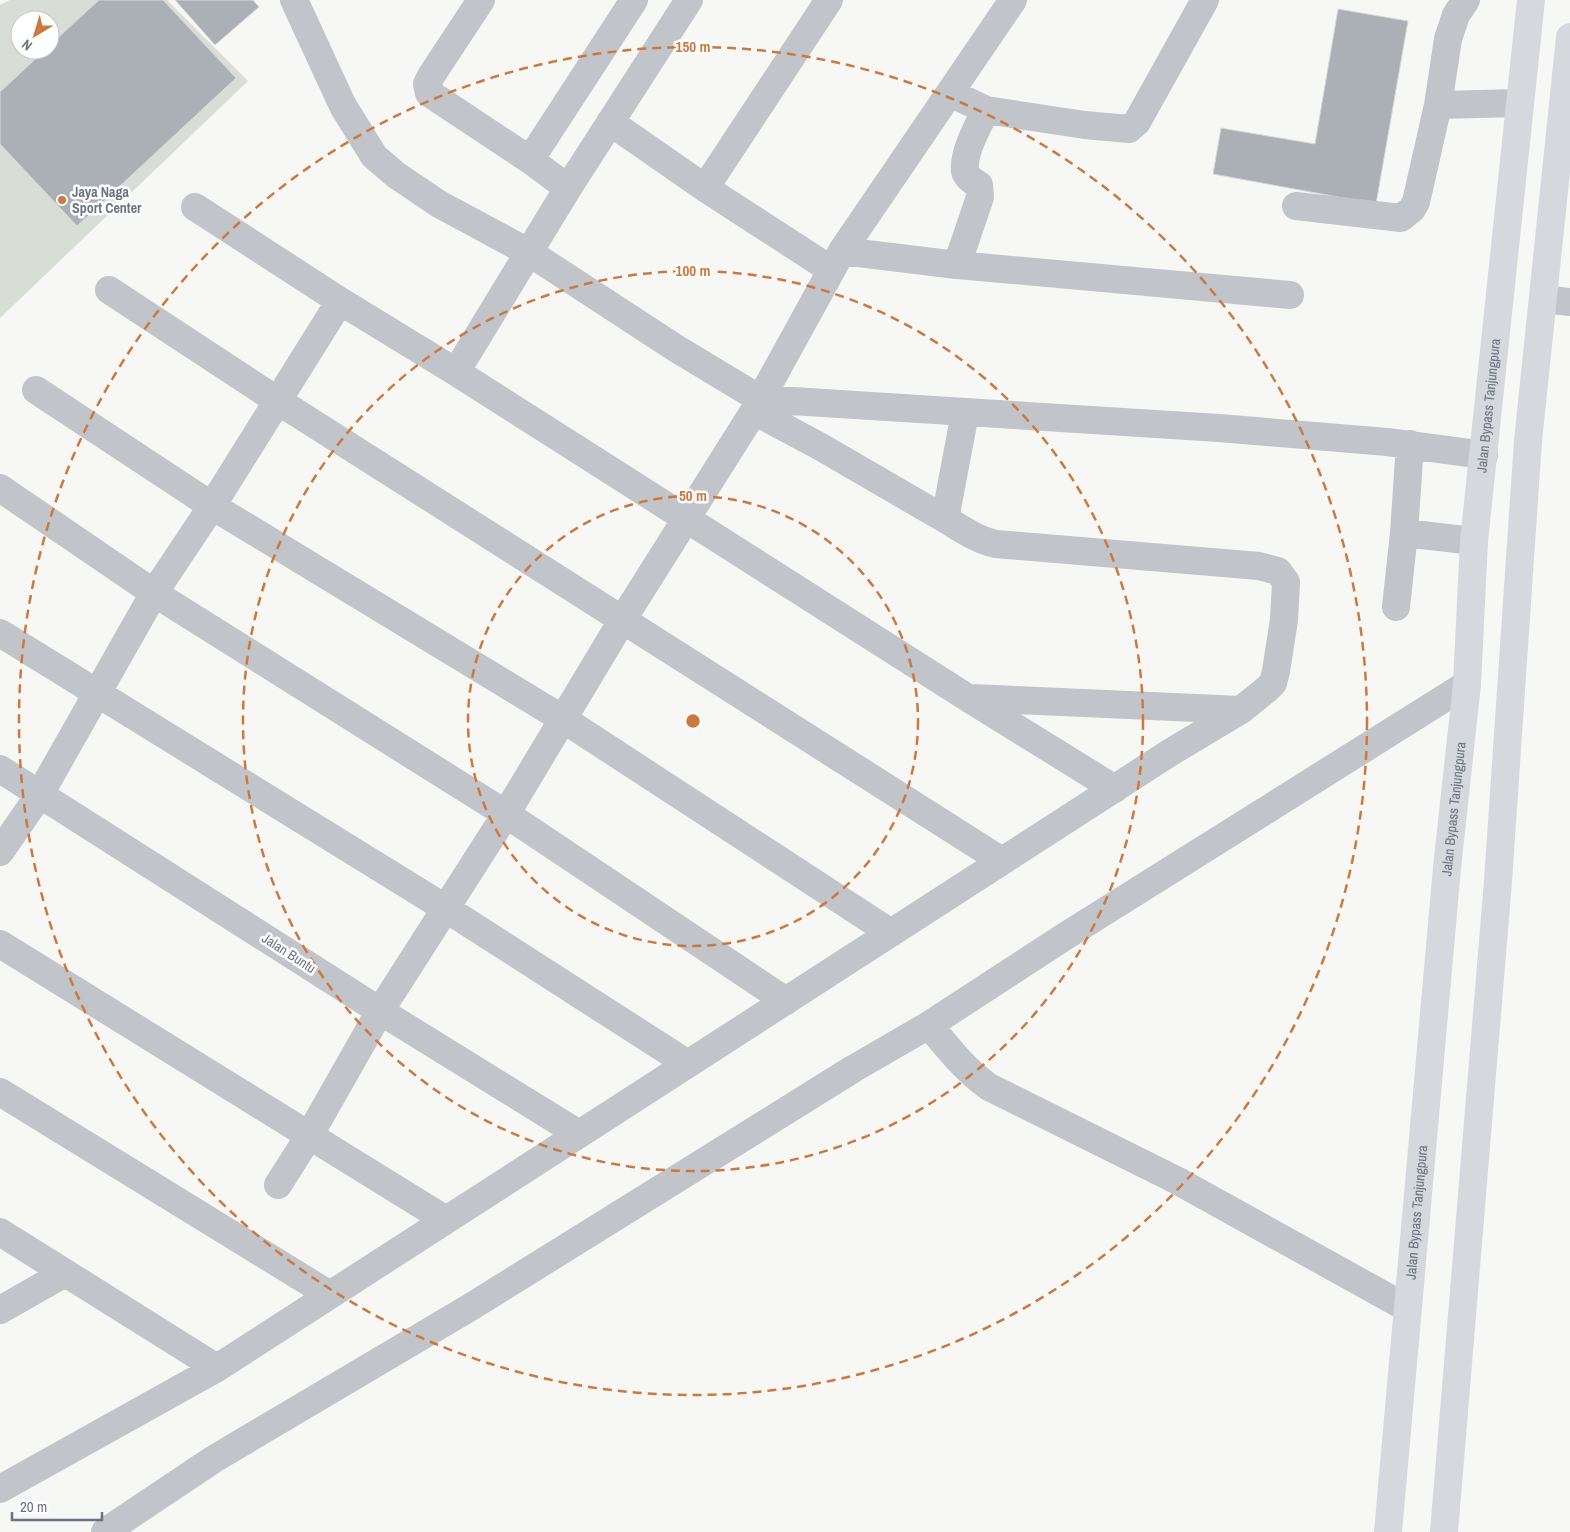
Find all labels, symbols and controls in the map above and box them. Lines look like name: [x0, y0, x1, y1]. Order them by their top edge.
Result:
north arrow: [10, 10, 60, 60]
text: N: [18, 36, 36, 55]
text: 150 m: [676, 36, 710, 57]
place label: Jaya Naga Sport Center: [72, 183, 142, 217]
marker: Jaya Naga Sport Center: [56, 194, 68, 206]
text: 100 m: [676, 260, 710, 281]
street label: Jalan Bypass Tanjungpura: [1472, 337, 1504, 474]
text: 50 m: [679, 485, 707, 506]
centre of rings: [684, 712, 702, 730]
street label: Jalan Bypass Tanjungpura: [1437, 740, 1470, 877]
street label: Jalan Buntu: [259, 929, 319, 977]
street label: Jalan Bypass Tanjungpura: [1401, 1144, 1431, 1280]
scale bar: [12, 1490, 102, 1522]
text: 20 m: [20, 1496, 47, 1517]

